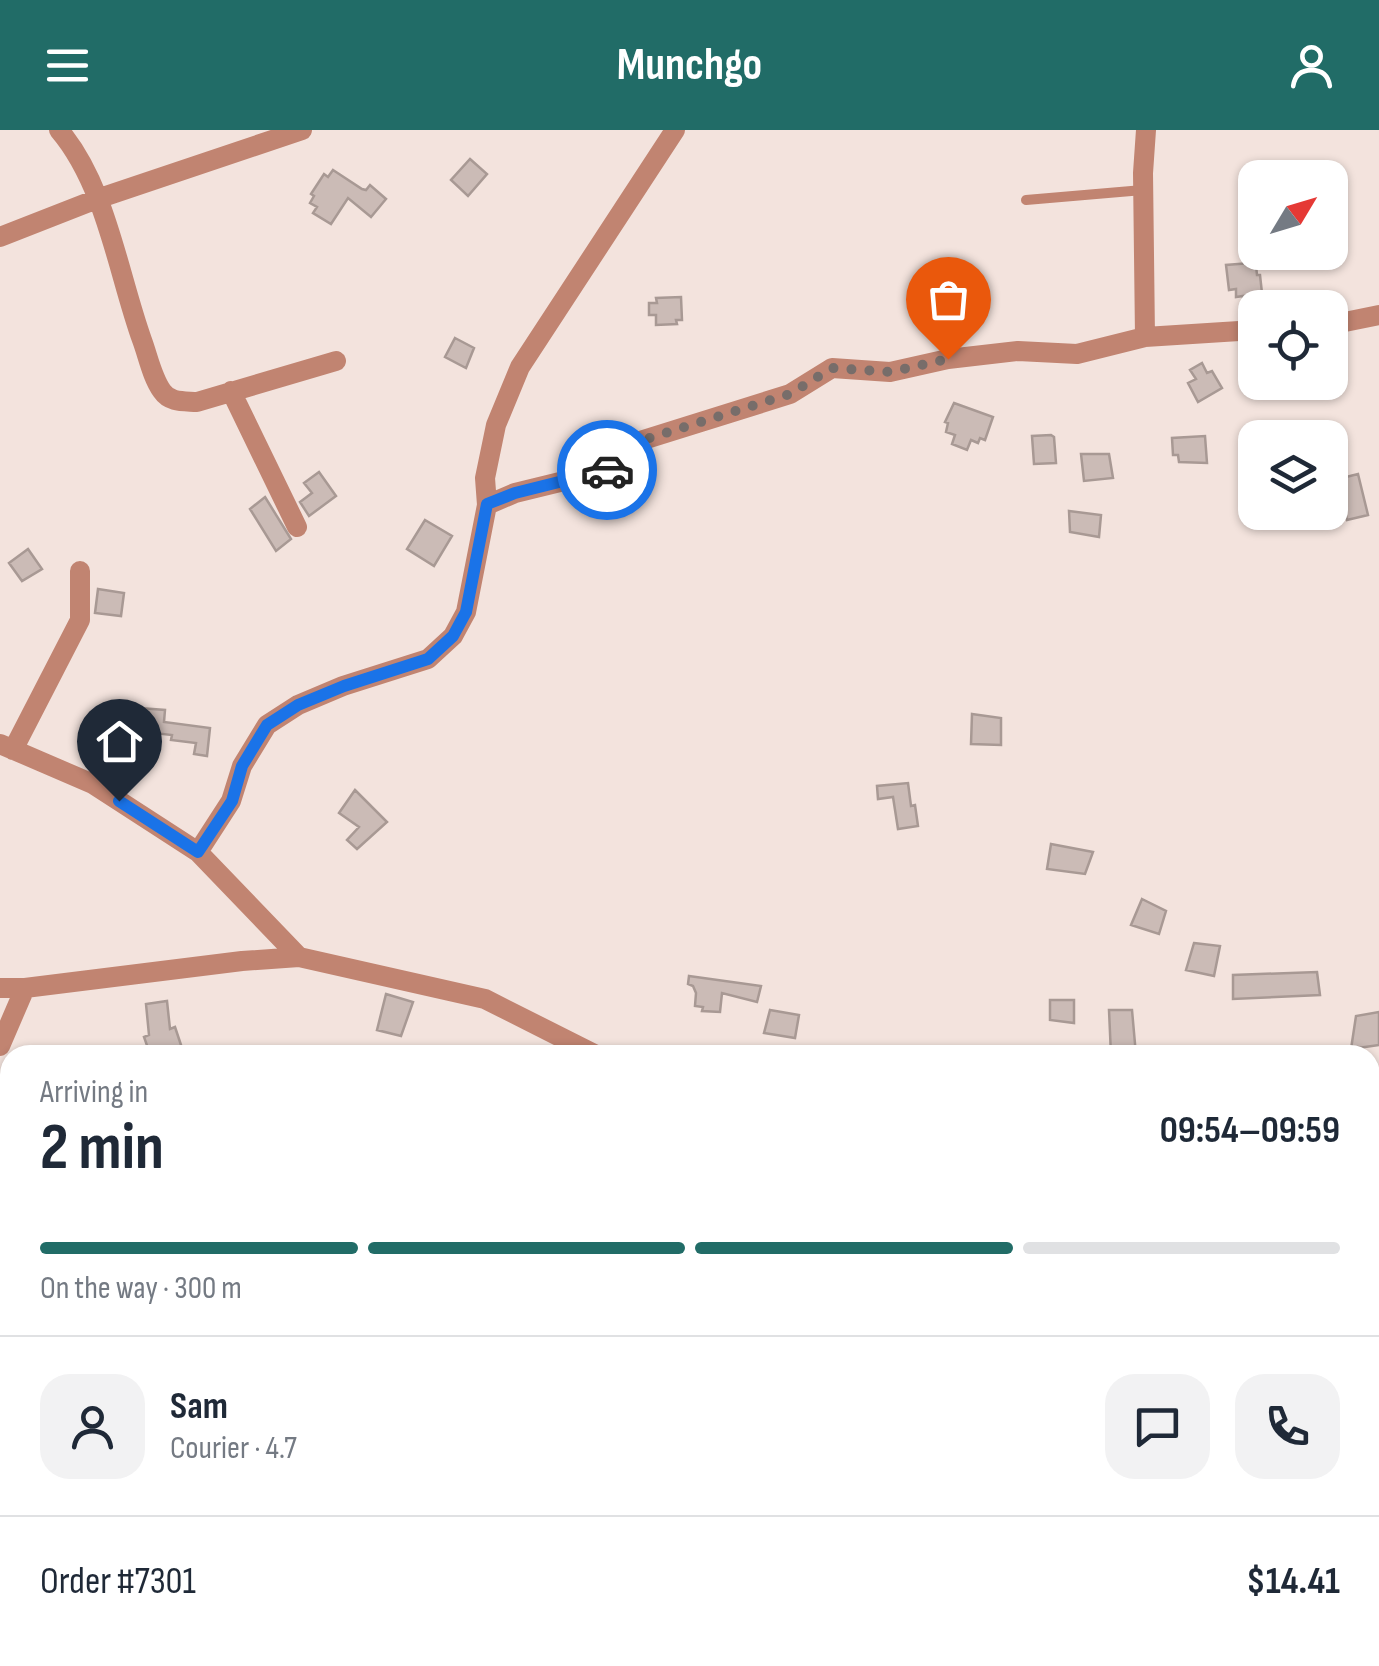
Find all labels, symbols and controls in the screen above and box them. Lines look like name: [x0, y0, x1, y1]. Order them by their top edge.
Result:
icon: menu: [40, 38, 95, 93]
text: Munchgo: [617, 38, 762, 93]
icon: person: [1284, 38, 1339, 93]
north arrow: [1238, 160, 1348, 270]
map controls: [1238, 160, 1348, 530]
pin: [906, 257, 991, 360]
icon: bag: [921, 272, 976, 327]
button: locate: [1238, 290, 1348, 400]
courier: [557, 420, 657, 520]
button: layers: [1238, 420, 1348, 530]
icon: car: [580, 443, 635, 498]
pin: [77, 699, 162, 802]
icon: home: [92, 714, 147, 769]
text: Arriving in: [40, 1073, 148, 1112]
text: 09:54–09:59: [1160, 1108, 1340, 1153]
text: 2 min: [40, 1110, 164, 1188]
text: On the way · 300 m: [40, 1269, 242, 1308]
button: person: [40, 1374, 145, 1479]
button: chat: [1105, 1374, 1210, 1479]
button: phone: [1235, 1374, 1340, 1479]
text: Sam: [170, 1384, 228, 1429]
text: Courier · 4.7: [170, 1429, 297, 1468]
text: Order #7301: [40, 1559, 196, 1604]
text: $14.41: [1246, 1559, 1340, 1604]

